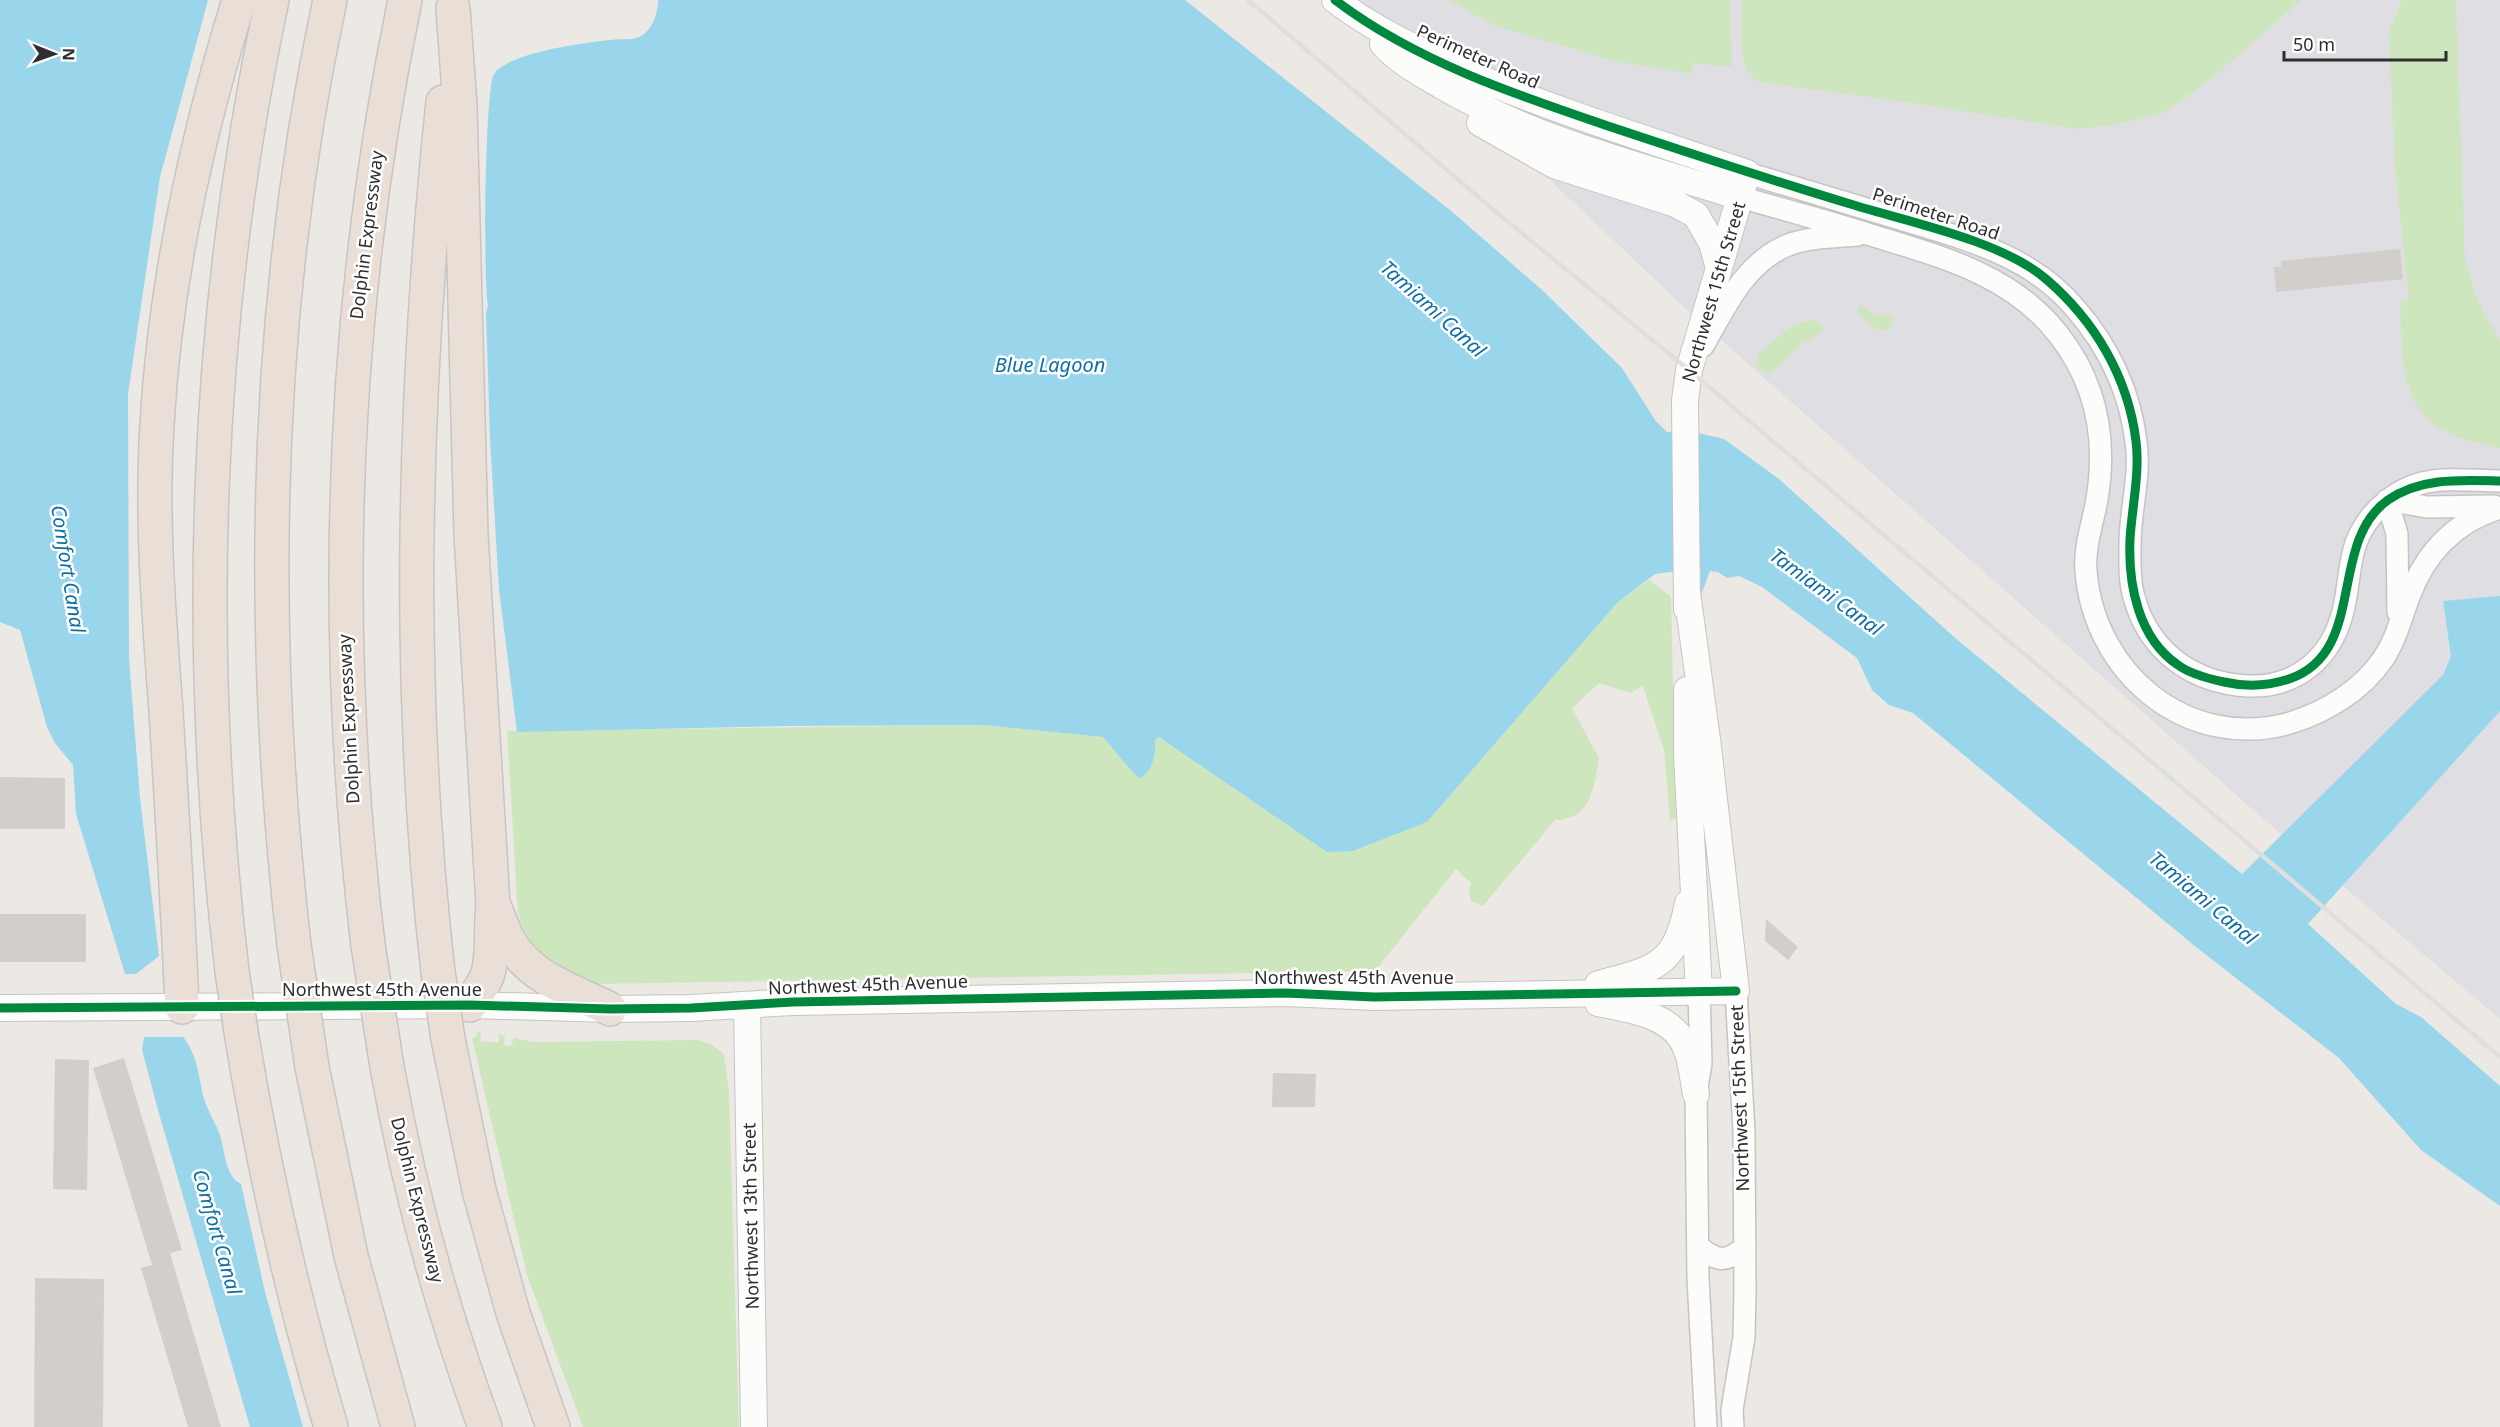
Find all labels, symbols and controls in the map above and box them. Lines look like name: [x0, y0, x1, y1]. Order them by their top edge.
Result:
street label: Perimeter Road: [1413, 18, 1544, 94]
north arrow: [24, 24, 84, 84]
scale bar: [2284, 24, 2446, 62]
text: 50 m: [2293, 32, 2335, 56]
text: N: [58, 48, 80, 61]
street label: Dolphin Expressway: [344, 148, 388, 321]
street label: Perimeter Road: [1870, 181, 2003, 245]
street label: Northwest 15th Street: [1676, 198, 1750, 385]
water label: Tamiami Canal: [1375, 254, 1492, 364]
water label: Blue Lagoon: [995, 351, 1105, 378]
water label: Comfort Canal: [45, 503, 92, 636]
water label: Tamiami Canal: [1765, 542, 1889, 642]
street label: Dolphin Expressway: [332, 633, 364, 804]
water label: Tamiami Canal: [2144, 845, 2264, 951]
street label: Northwest 45th Avenue: [1254, 965, 1454, 989]
street label: Northwest 45th Avenue: [768, 969, 968, 999]
street label: Northwest 45th Avenue: [282, 977, 482, 1001]
street label: Northwest 15th Street: [1724, 1004, 1754, 1192]
street label: Dolphin Expressway: [386, 1114, 450, 1286]
street label: Northwest 13th Street: [736, 1122, 764, 1310]
water label: Comfort Canal: [187, 1166, 248, 1298]

